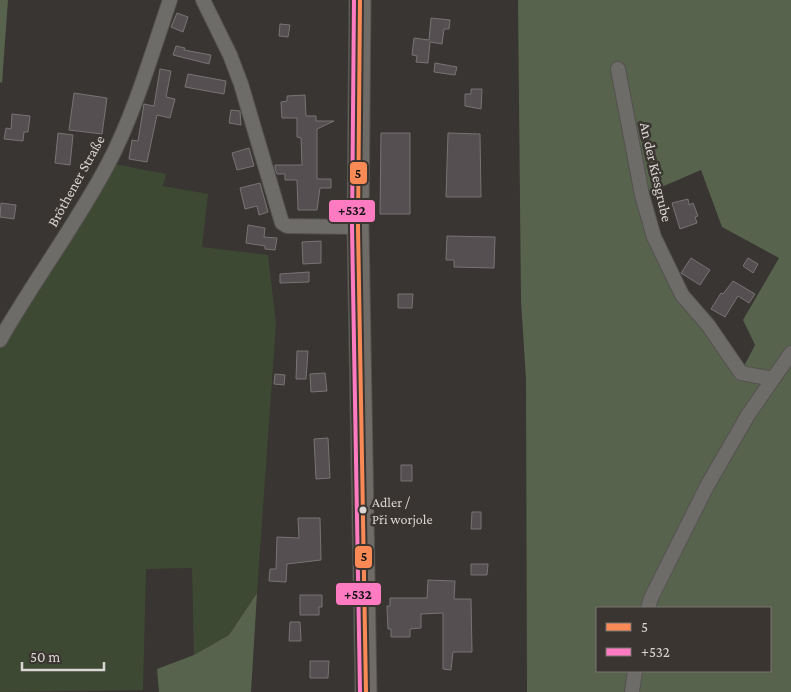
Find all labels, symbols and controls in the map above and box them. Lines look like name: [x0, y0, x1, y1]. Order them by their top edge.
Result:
street label: An der Kiesgrube: [636, 121, 675, 224]
street label: Bröthener Straße: [44, 132, 108, 229]
line badge: 5: [349, 161, 368, 185]
text: 5: [355, 165, 362, 181]
line badge: +532: [328, 199, 376, 223]
text: +532: [338, 202, 366, 218]
place label: Adler / Při worjole: [372, 494, 433, 528]
marker: Adler / Při worjole: [358, 505, 368, 515]
line badge: 5: [354, 545, 373, 569]
text: 5: [361, 548, 368, 564]
line badge: +532: [335, 582, 382, 606]
text: +532: [344, 586, 372, 602]
legend: [596, 607, 771, 672]
text: 5: [641, 619, 648, 635]
scale bar: [22, 640, 105, 672]
text: +532: [641, 644, 670, 660]
text: 50 m: [30, 649, 60, 665]

